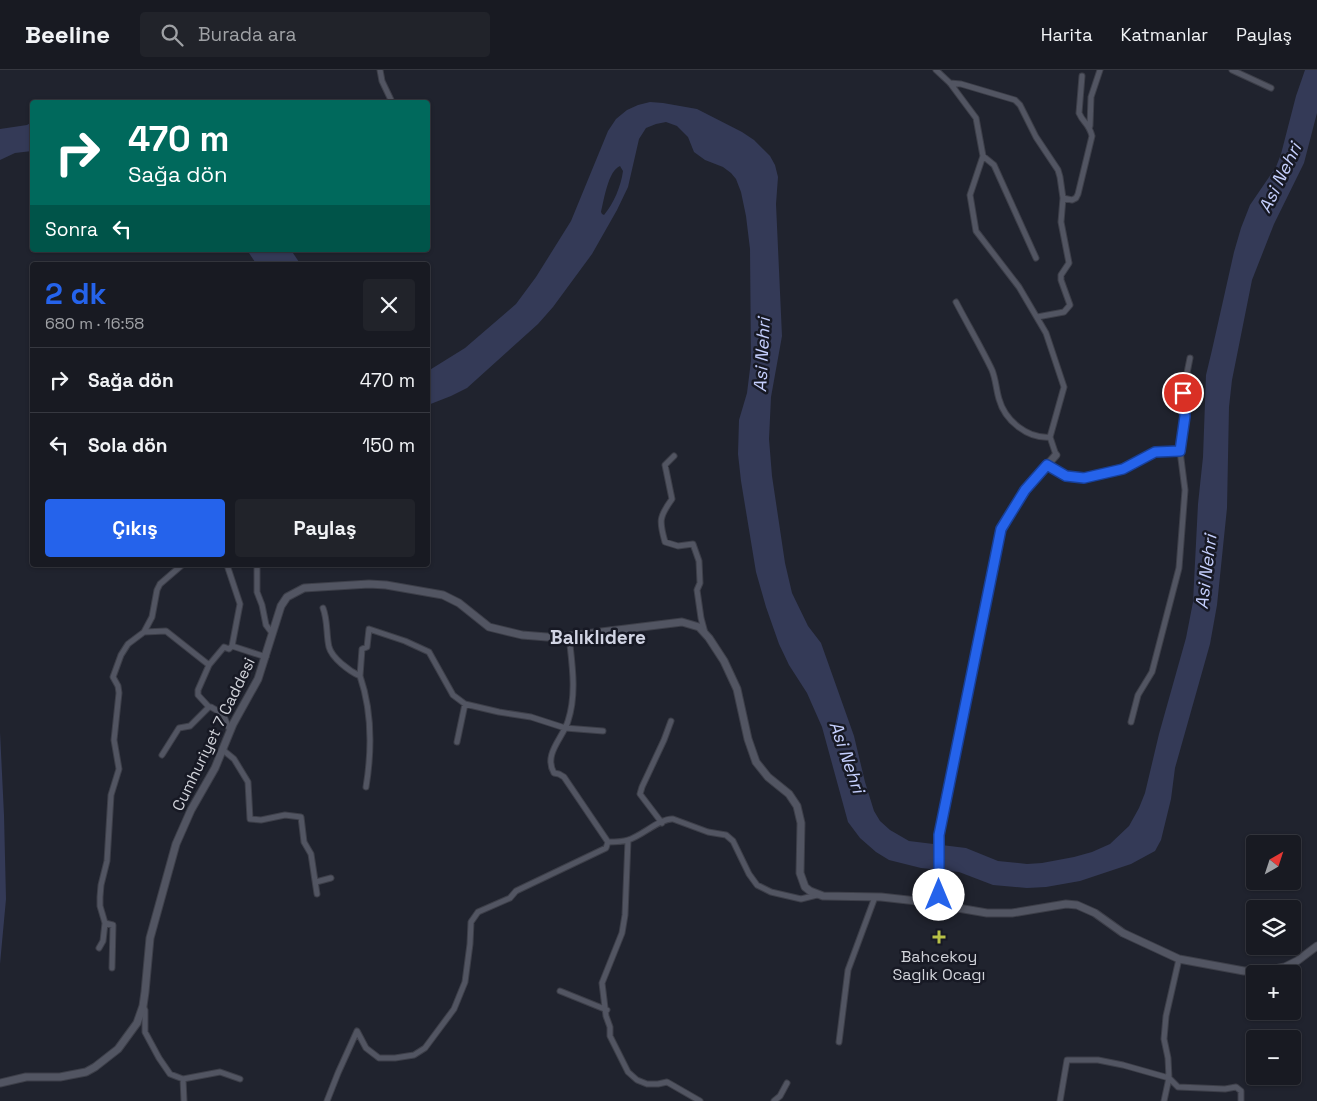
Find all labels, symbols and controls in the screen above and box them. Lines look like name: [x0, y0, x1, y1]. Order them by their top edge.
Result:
search box: [140, 12, 490, 57]
text: Beeline: [25, 19, 110, 50]
icon: search: [158, 21, 186, 49]
text: Burada ara: [198, 22, 296, 47]
text: Harita: [1041, 23, 1093, 46]
text: Katmanlar: [1121, 23, 1208, 46]
text: Paylaş: [1236, 23, 1292, 46]
text: 470 m: [128, 117, 230, 161]
icon: right: [45, 120, 110, 185]
water label: Asi Nehri: [1253, 137, 1307, 216]
text: Sağa dön: [128, 160, 228, 188]
icon: left: [108, 215, 136, 243]
text: Sonra: [45, 217, 98, 242]
text: 2 dk: [45, 274, 107, 313]
button: close: [363, 279, 415, 331]
text: 680 m · 16:58: [45, 313, 144, 334]
water label: Asi Nehri: [748, 314, 775, 393]
icon: right: [45, 366, 73, 394]
text: Sağa dön: [88, 368, 174, 393]
text: 470 m: [360, 368, 415, 393]
pin: [1162, 372, 1204, 414]
icon: arrive: [1169, 379, 1197, 407]
icon: left: [45, 431, 73, 459]
text: Sola dön: [88, 433, 167, 458]
text: 150 m: [362, 433, 415, 458]
button: Çıkış: [45, 499, 225, 557]
button: Paylaş: [235, 499, 415, 557]
water label: Asi Nehri: [1190, 531, 1222, 610]
district label: Balıklıdere: [550, 625, 646, 650]
street label: Cumhuriyet 7 Caddesi: [167, 654, 260, 815]
water label: Asi Nehri: [824, 718, 871, 798]
north arrow: [1246, 835, 1301, 890]
map controls: [1246, 835, 1301, 1085]
position arrow: [912, 868, 964, 920]
button: layers: [1246, 900, 1301, 955]
marker: Bahcekoy Saglık Ocagı: [932, 930, 946, 944]
place label: Bahcekoy Saglık Ocagı: [892, 946, 986, 985]
button: +: [1246, 965, 1301, 1020]
button: −: [1246, 1030, 1301, 1085]

